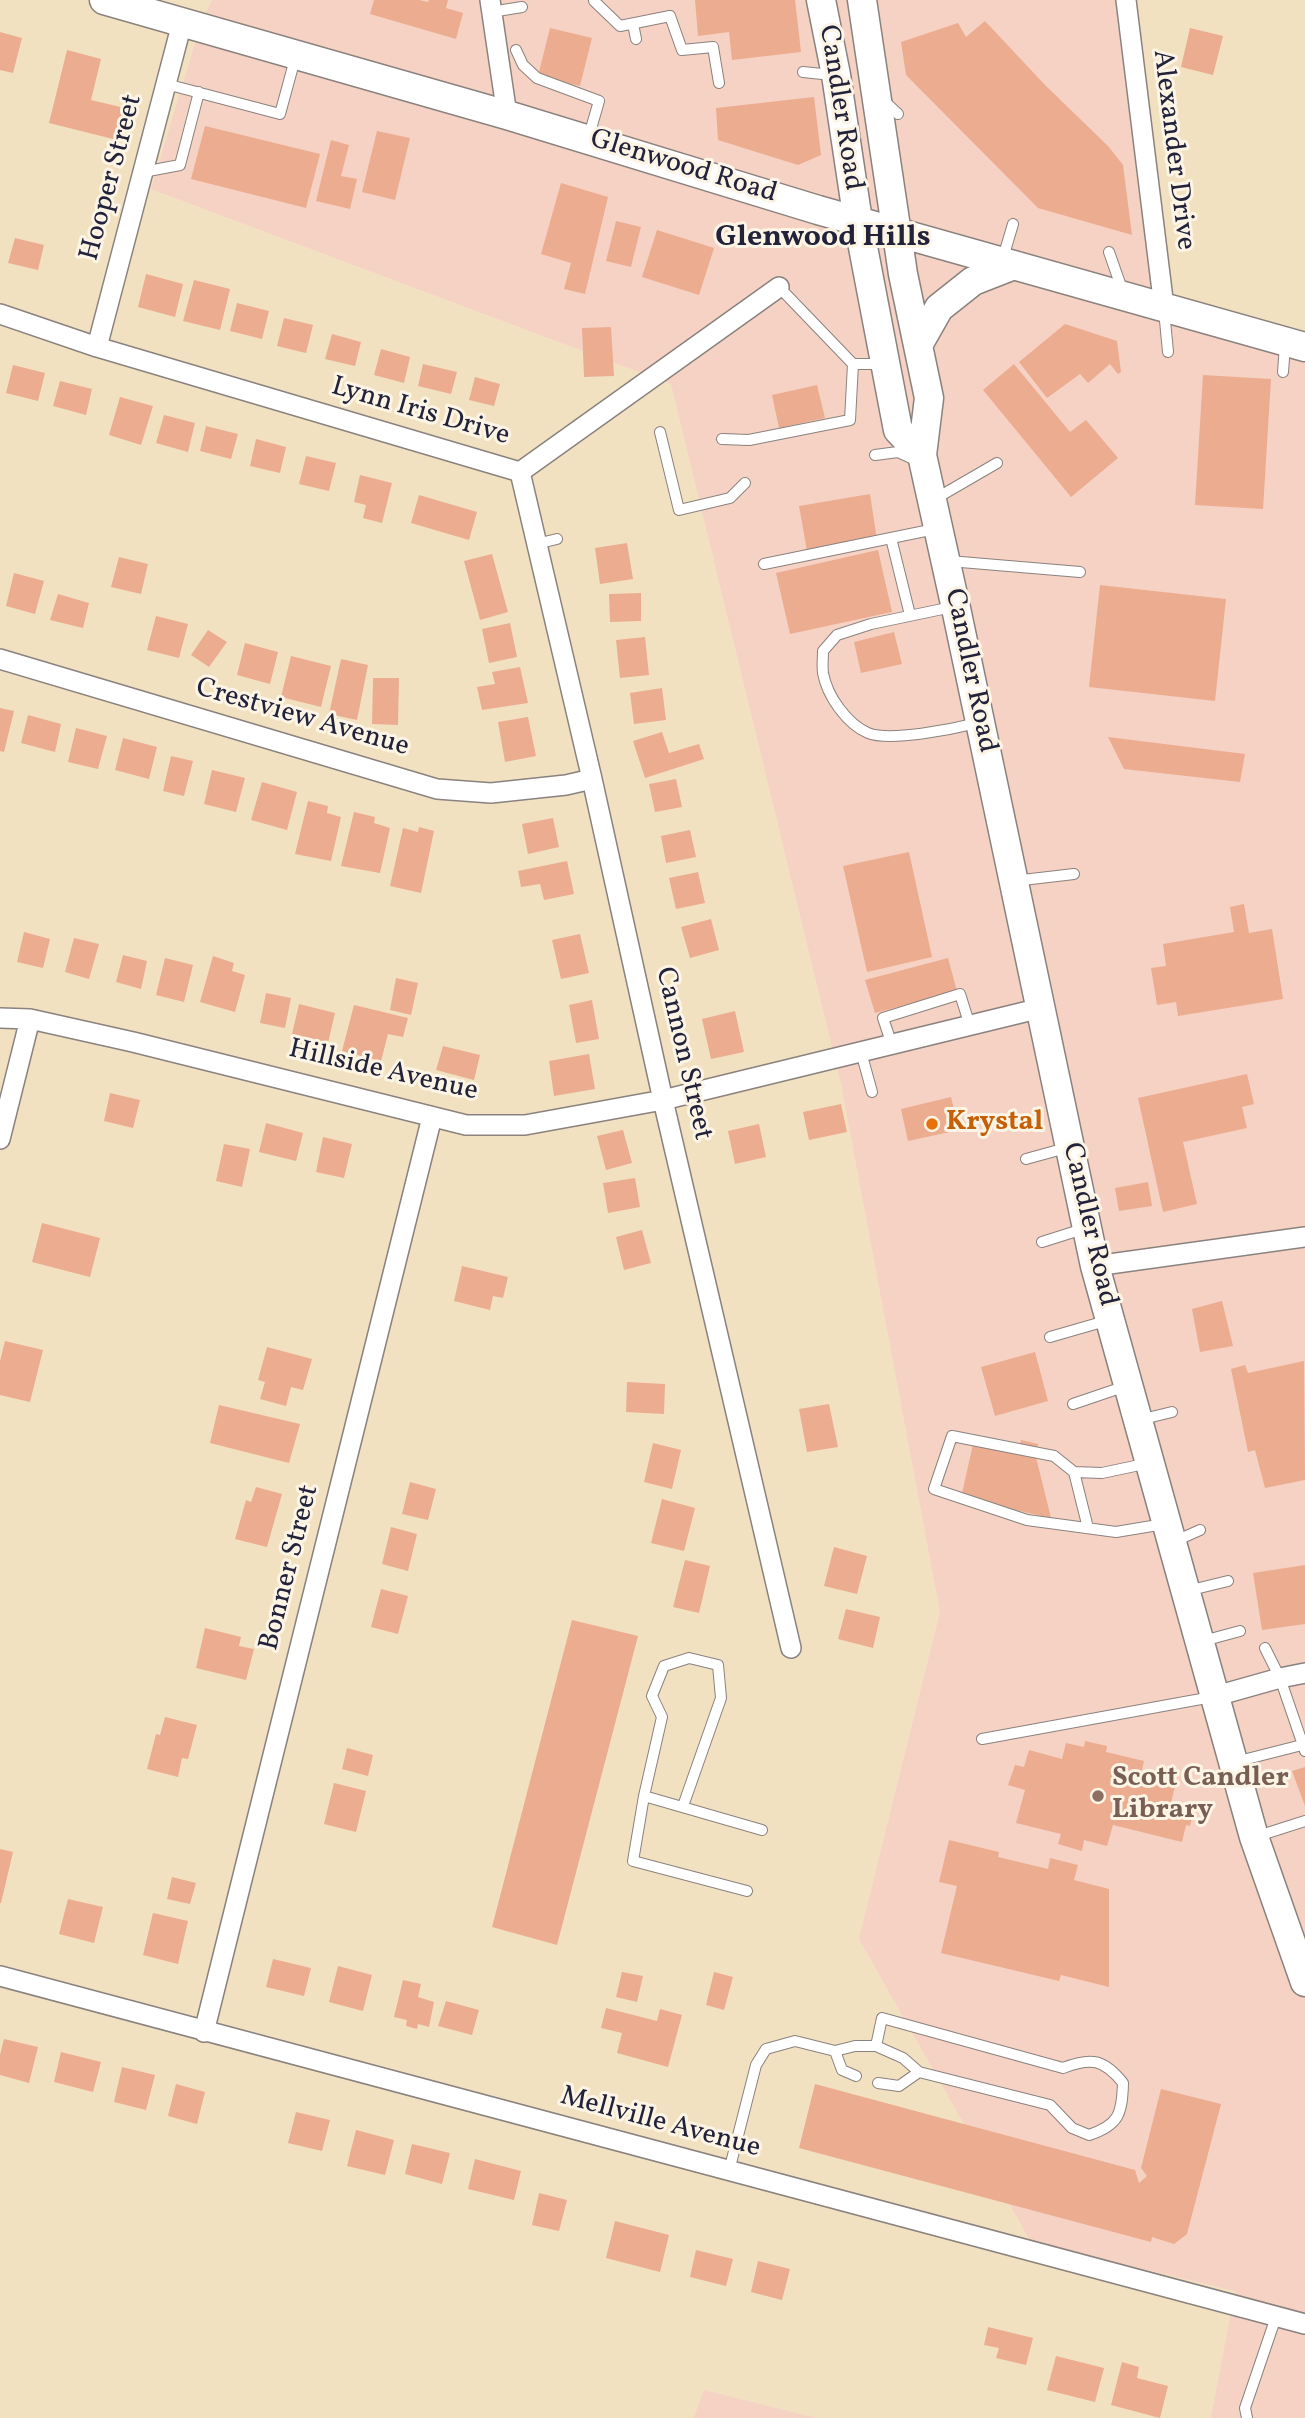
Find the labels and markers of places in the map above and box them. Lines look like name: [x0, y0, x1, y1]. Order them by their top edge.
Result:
place label: Krystal: [946, 1107, 1043, 1141]
marker: Krystal: [924, 1116, 940, 1132]
place label: Scott Candler Library: [1112, 1763, 1289, 1829]
marker: Scott Candler Library: [1090, 1788, 1106, 1804]

